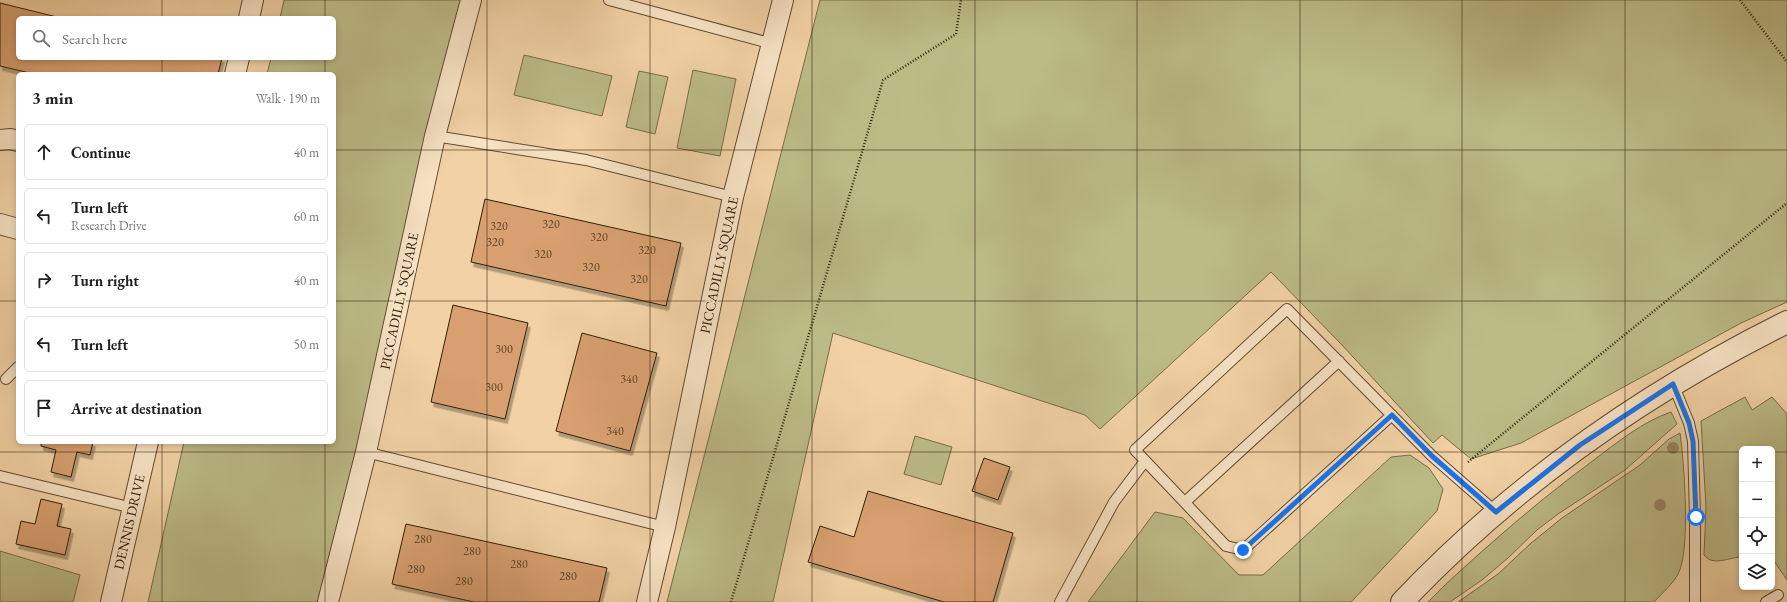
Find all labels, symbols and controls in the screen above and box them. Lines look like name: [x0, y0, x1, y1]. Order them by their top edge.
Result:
search box: [16, 16, 336, 60]
icon: search: [30, 27, 52, 49]
text: Search here: [62, 29, 127, 48]
text: 3 min: [32, 87, 73, 109]
text: Walk · 190 m: [256, 90, 320, 107]
icon: ahead: [33, 141, 55, 163]
text: Continue: [71, 143, 131, 162]
text: 40 m: [294, 144, 319, 161]
street label: PICCADILLY SQUARE: [696, 195, 742, 335]
text: Turn left: [71, 198, 128, 217]
icon: left: [33, 205, 55, 227]
text: 60 m: [294, 208, 319, 225]
house number: 320: [542, 216, 560, 232]
text: Research Drive: [71, 217, 147, 234]
house number: 320: [490, 218, 508, 234]
house number: 320: [590, 229, 608, 245]
street label: PICCADILLY SQUARE: [376, 231, 422, 371]
house number: 320: [486, 234, 504, 250]
house number: 320: [638, 242, 656, 258]
house number: 320: [534, 246, 552, 262]
house number: 320: [582, 259, 600, 275]
icon: right: [33, 269, 55, 291]
text: Turn right: [71, 271, 139, 290]
house number: 320: [630, 271, 648, 287]
text: 40 m: [294, 272, 319, 289]
icon: left: [33, 333, 55, 355]
text: Turn left: [71, 335, 128, 354]
text: 50 m: [294, 336, 319, 353]
house number: 300: [495, 341, 513, 357]
house number: 340: [620, 371, 638, 387]
house number: 300: [485, 379, 503, 395]
icon: arrive: [33, 397, 55, 419]
text: Arrive at destination: [71, 399, 202, 418]
house number: 340: [606, 423, 624, 439]
map controls: [1739, 446, 1775, 590]
button: +: [1739, 446, 1775, 482]
street label: DENNIS DRIVE: [109, 472, 149, 571]
button: −: [1739, 482, 1775, 518]
route start: [1687, 508, 1705, 526]
button: locate: [1739, 518, 1775, 554]
house number: 280: [414, 531, 432, 547]
route end: [1234, 541, 1252, 559]
house number: 280: [463, 543, 481, 559]
button: layers: [1739, 554, 1775, 590]
house number: 280: [510, 556, 528, 572]
house number: 280: [407, 561, 425, 577]
house number: 280: [559, 568, 577, 584]
house number: 280: [455, 573, 473, 589]

